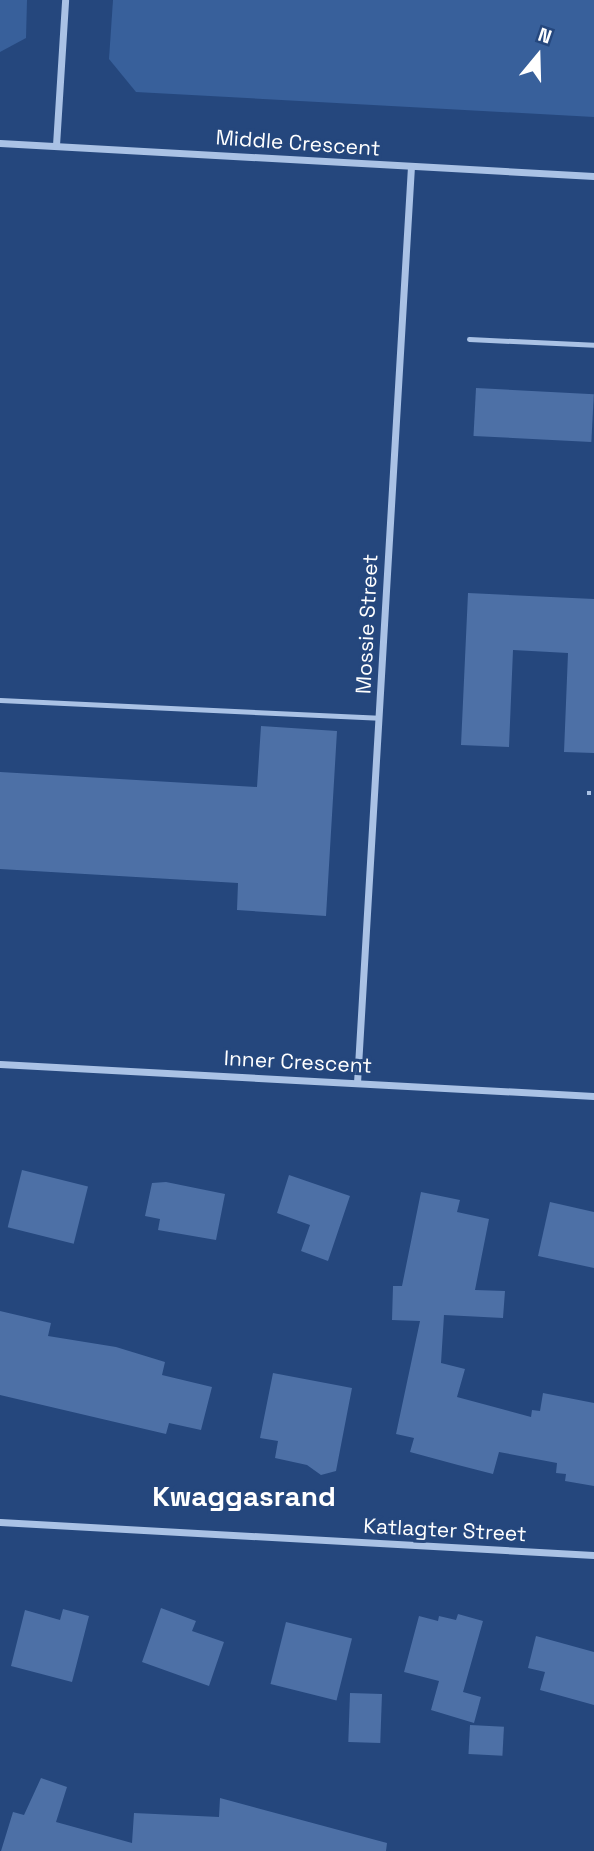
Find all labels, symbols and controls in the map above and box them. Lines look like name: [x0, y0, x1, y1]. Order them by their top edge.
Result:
north arrow: [503, 21, 573, 91]
text: N: [535, 22, 555, 50]
street label: Middle Crescent: [215, 125, 381, 161]
street label: Mossie Street: [351, 553, 383, 695]
street label: Inner Crescent: [223, 1046, 373, 1078]
district label: Kwaggasrand: [152, 1479, 336, 1513]
street label: Katlagter Street: [363, 1513, 527, 1547]

